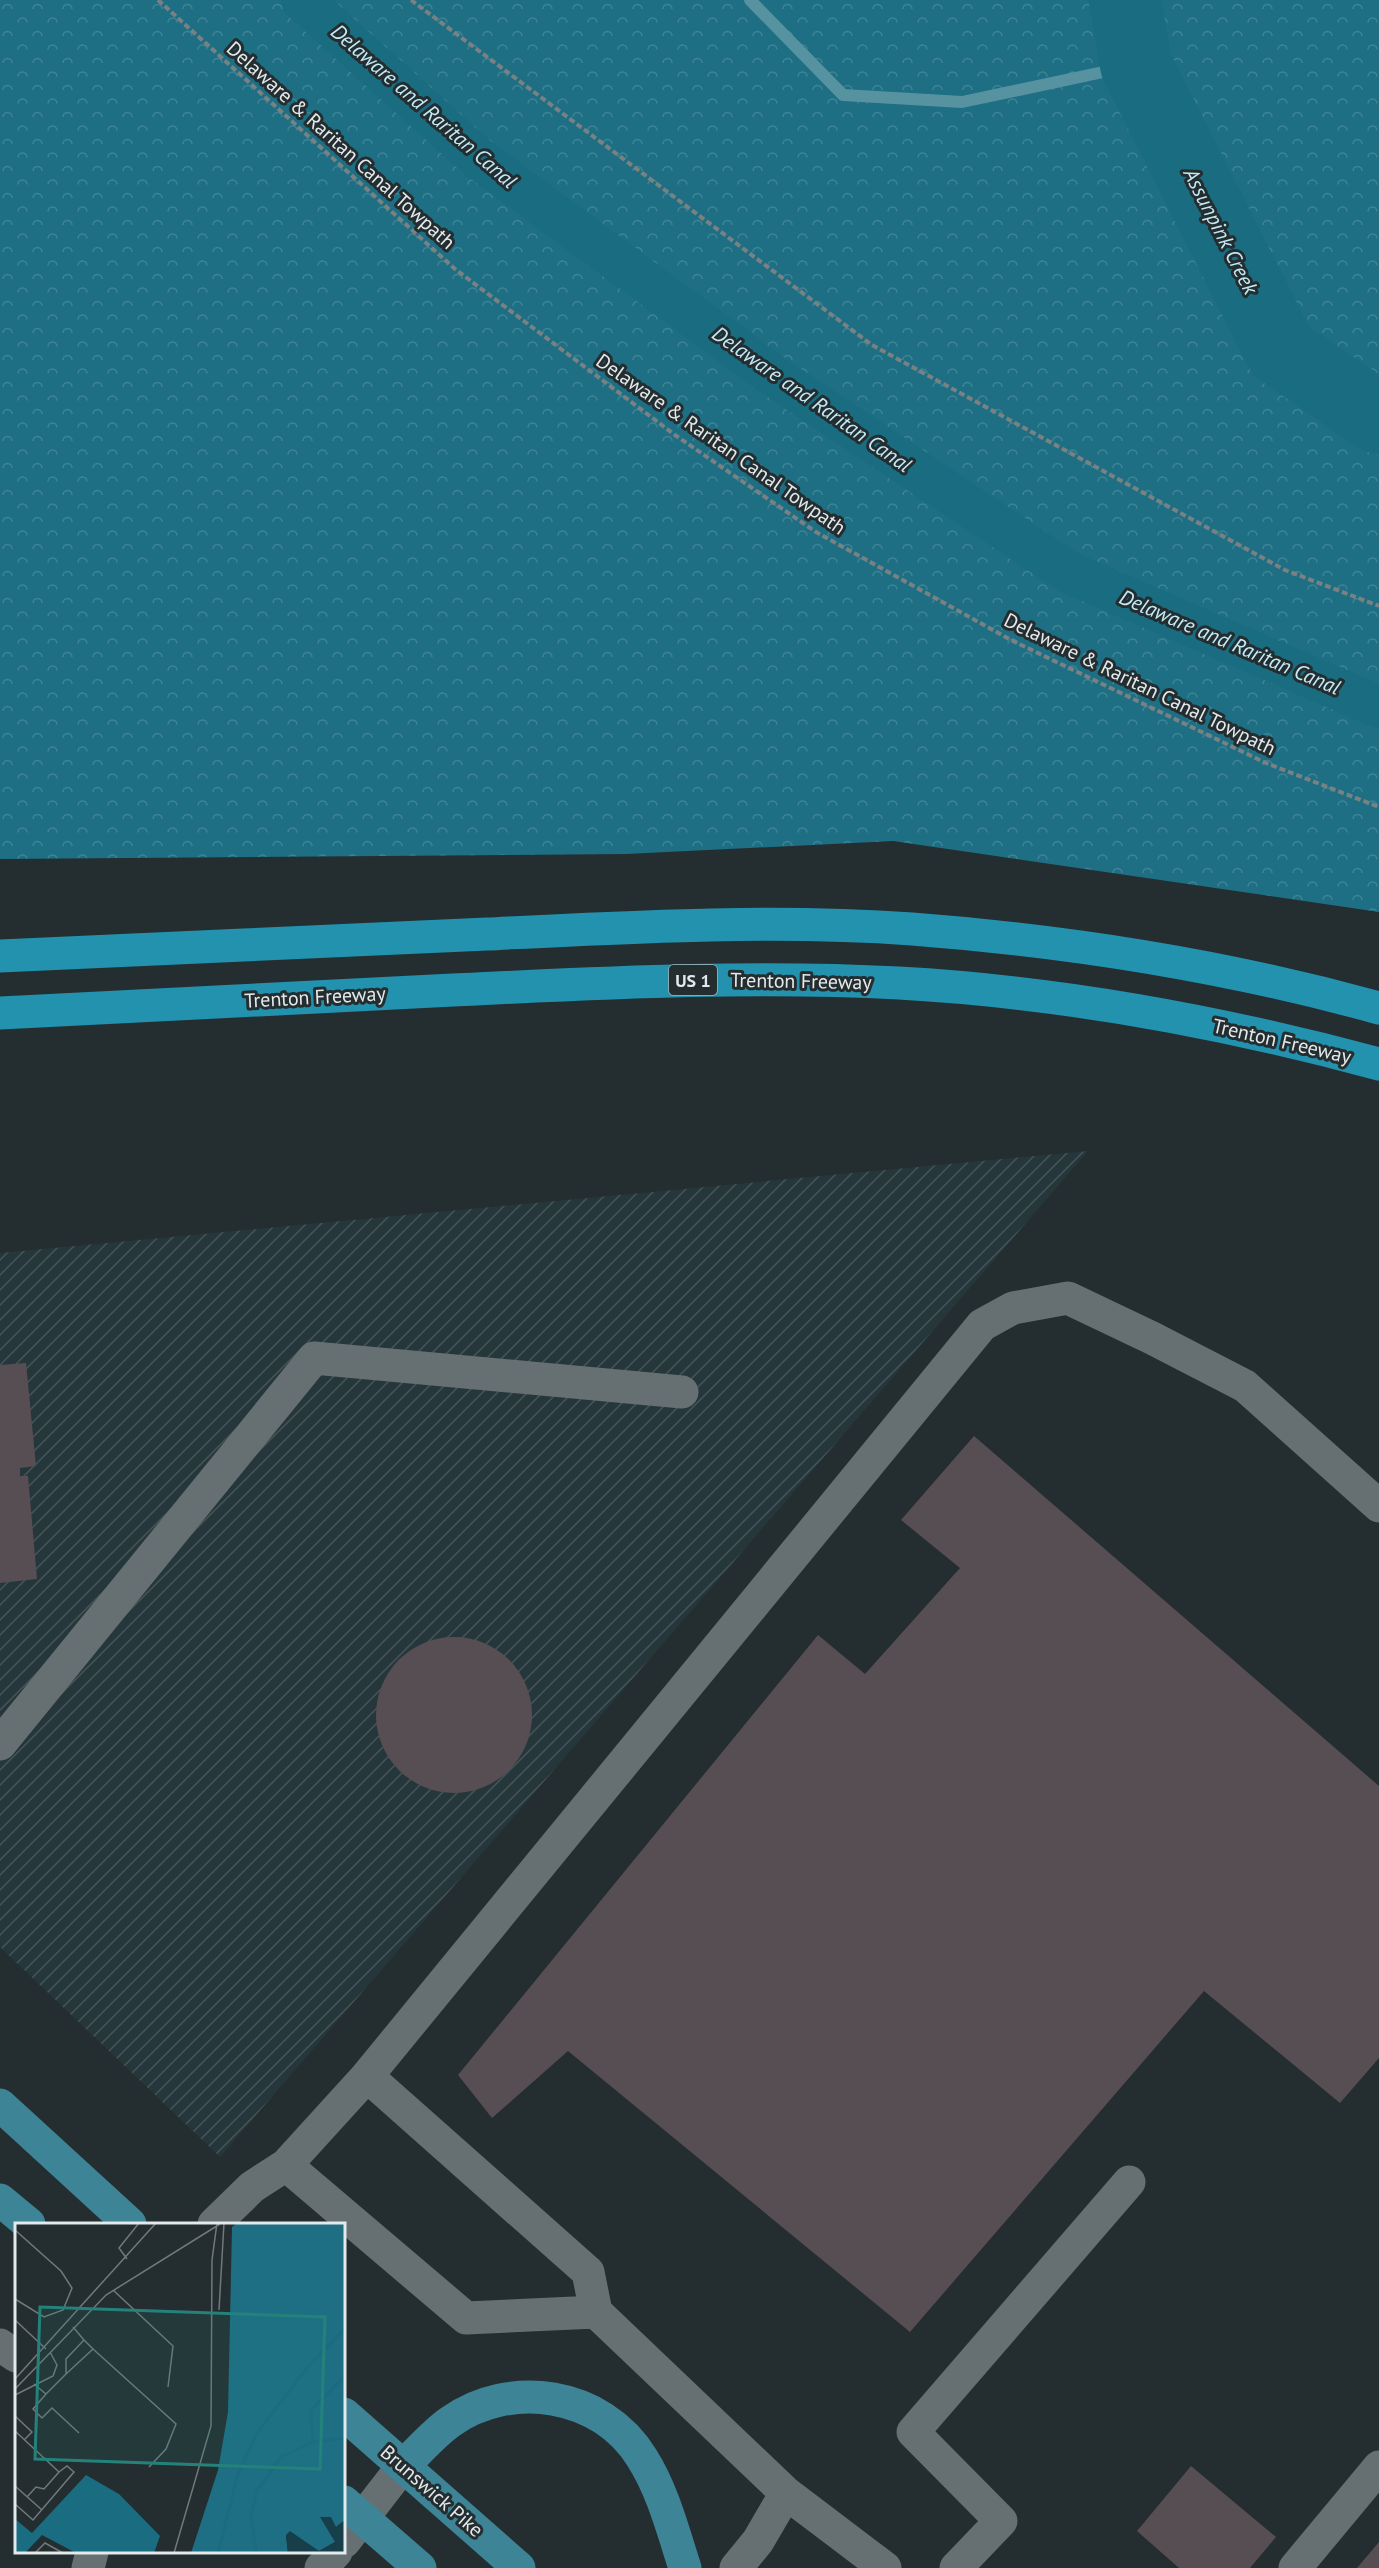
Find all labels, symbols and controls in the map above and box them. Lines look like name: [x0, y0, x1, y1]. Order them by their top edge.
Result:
water label: Delaware and Raritan Canal: [325, 18, 523, 194]
street label: Delaware & Raritan Canal Towpath: [221, 35, 461, 255]
water label: Assunpink Creek: [1177, 162, 1265, 300]
water label: Delaware and Raritan Canal: [707, 320, 917, 478]
street label: Delaware & Raritan Canal Towpath: [591, 348, 851, 540]
water label: Delaware and Raritan Canal: [1115, 583, 1345, 701]
street label: Delaware & Raritan Canal Towpath: [1000, 607, 1280, 761]
road number: US 1: [669, 965, 717, 995]
street label: Trenton Freeway: [730, 967, 873, 995]
street label: Trenton Freeway: [244, 980, 387, 1014]
street label: Trenton Freeway: [1210, 1012, 1354, 1070]
inset map: [15, 2223, 345, 2553]
street label: Brunswick Pike: [375, 2439, 489, 2543]

